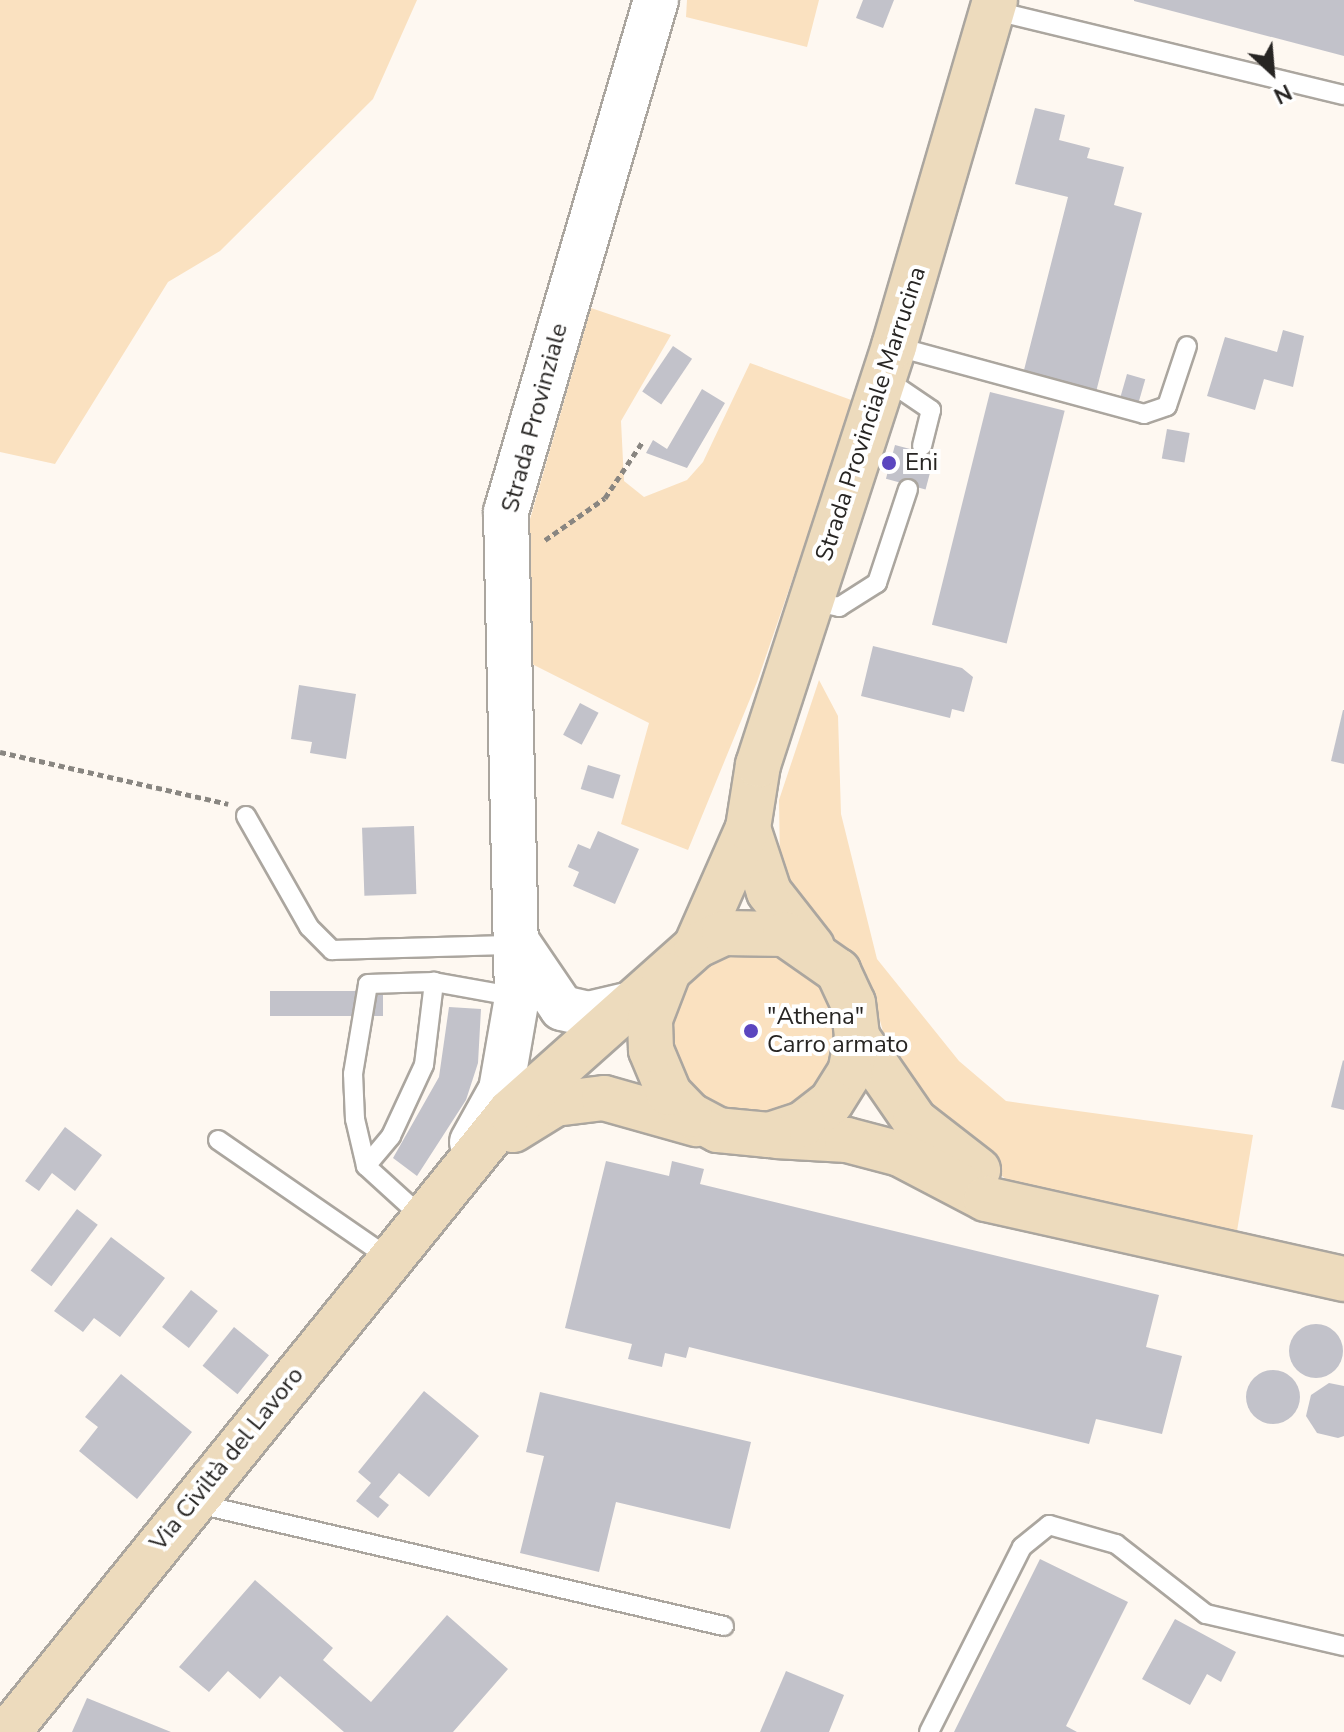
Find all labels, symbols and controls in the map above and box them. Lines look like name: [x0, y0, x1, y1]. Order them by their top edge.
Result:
north arrow: [1232, 32, 1312, 112]
text: N: [1269, 76, 1296, 111]
street label: Strada Provinciale Marrucina: [810, 263, 932, 565]
street label: Strada Provinziale: [496, 320, 574, 516]
place label: Eni: [905, 449, 938, 477]
marker: Eni: [880, 454, 898, 472]
place label: "Athena" Carro armato: [767, 1003, 908, 1059]
marker: "Athena" Carro armato: [742, 1022, 760, 1040]
street label: Via Civiltà del Lavoro: [144, 1361, 310, 1557]

